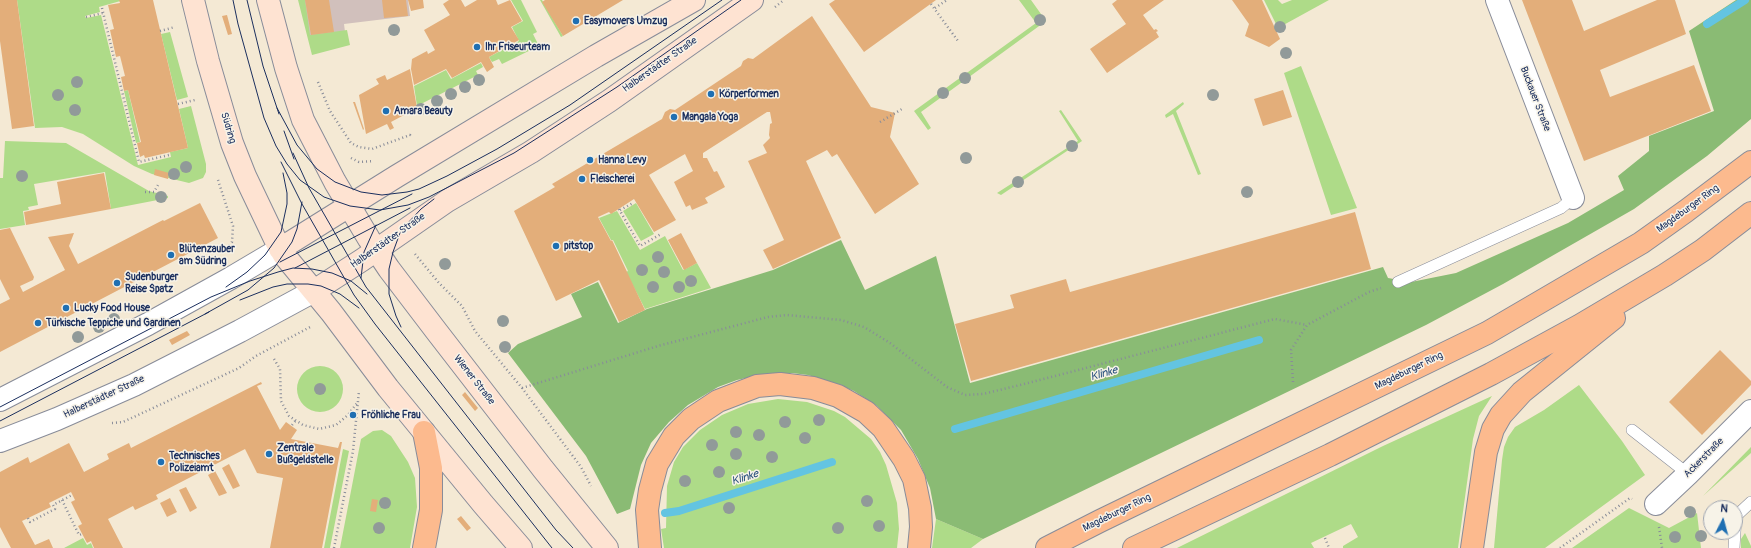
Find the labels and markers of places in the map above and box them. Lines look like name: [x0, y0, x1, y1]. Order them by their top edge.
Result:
place label: Easymovers Umzug: [584, 15, 667, 27]
marker: Easymovers Umzug: [571, 16, 581, 26]
place label: Ihr Friseurteam: [485, 41, 550, 53]
marker: Ihr Friseurteam: [472, 42, 482, 52]
place label: Körperformen: [719, 88, 779, 100]
marker: Körperformen: [706, 89, 716, 99]
place label: Amara Beauty: [394, 105, 453, 117]
marker: Amara Beauty: [381, 106, 391, 116]
place label: Mangala Yoga: [682, 111, 738, 123]
marker: Mangala Yoga: [669, 112, 679, 122]
place label: Hanna Levy: [598, 154, 646, 166]
marker: Hanna Levy: [585, 155, 595, 165]
place label: Fleischerei: [590, 173, 634, 185]
marker: Fleischerei: [577, 174, 587, 184]
place label: pitstop: [564, 240, 593, 252]
marker: pitstop: [551, 241, 561, 251]
place label: Blütenzauber am Südring: [179, 243, 235, 266]
marker: Blütenzauber am Südring: [166, 250, 176, 260]
place label: Sudenburger Reise Spatz: [125, 271, 178, 294]
marker: Sudenburger Reise Spatz: [112, 278, 122, 288]
place label: Lucky Food House: [74, 302, 150, 314]
marker: Lucky Food House: [61, 303, 71, 313]
place label: Türkische Teppiche und Gardinen: [46, 317, 181, 329]
marker: Türkische Teppiche und Gardinen: [33, 318, 43, 328]
place label: Fröhliche Frau: [361, 409, 421, 421]
marker: Fröhliche Frau: [348, 410, 358, 420]
place label: Zentrale Bußgeldstelle: [277, 442, 333, 466]
marker: Zentrale Bußgeldstelle: [264, 449, 274, 459]
place label: Technisches Polizeiamt: [169, 450, 220, 474]
marker: Technisches Polizeiamt: [156, 457, 166, 467]

